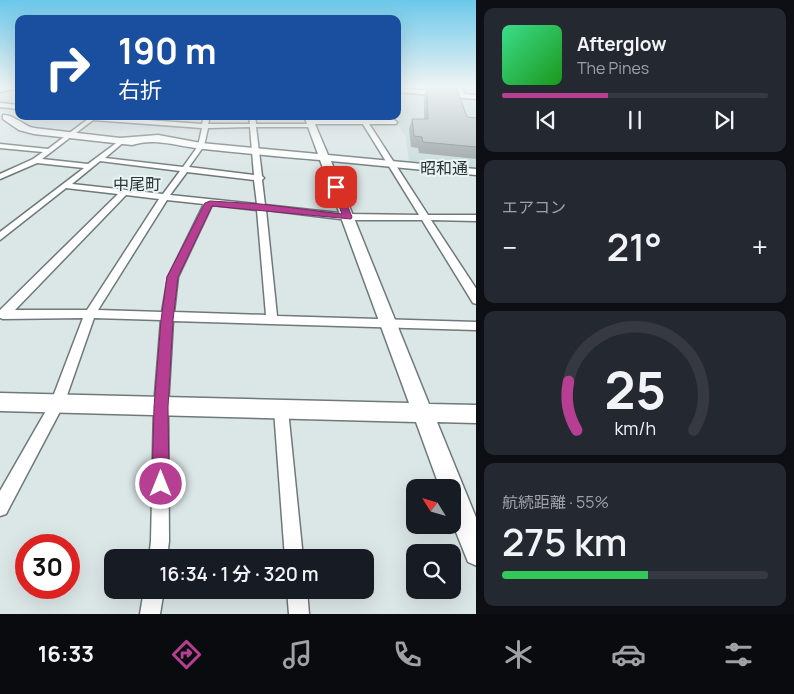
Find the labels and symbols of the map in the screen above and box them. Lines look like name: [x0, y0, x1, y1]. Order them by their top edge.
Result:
district label: 昭和通: [420, 157, 468, 179]
pin: [315, 166, 357, 208]
district label: 中尾町: [113, 173, 161, 195]
position arrow: [134, 457, 186, 509]
north arrow: [406, 479, 461, 534]
speed limit sign: 30: [15, 534, 80, 599]

